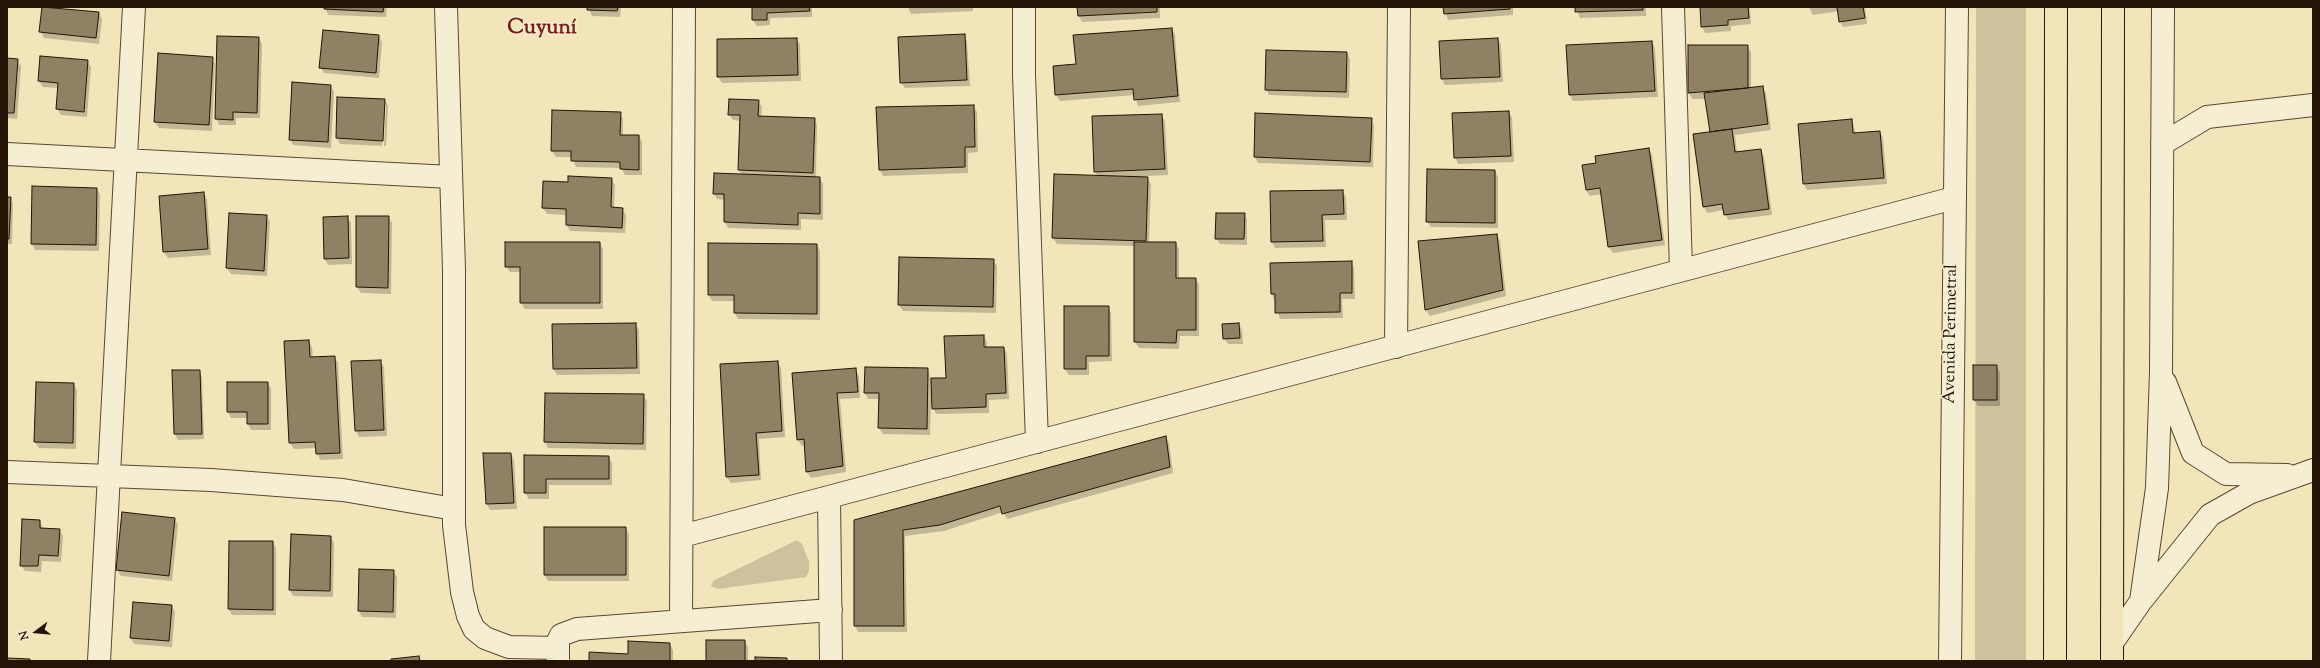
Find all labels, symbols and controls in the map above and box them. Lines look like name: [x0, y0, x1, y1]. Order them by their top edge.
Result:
district label: Cuyuní: [507, 16, 577, 42]
street label: Avenida Perimetral: [1941, 264, 1963, 404]
north arrow: [16, 612, 56, 652]
text: N: [16, 629, 33, 642]

